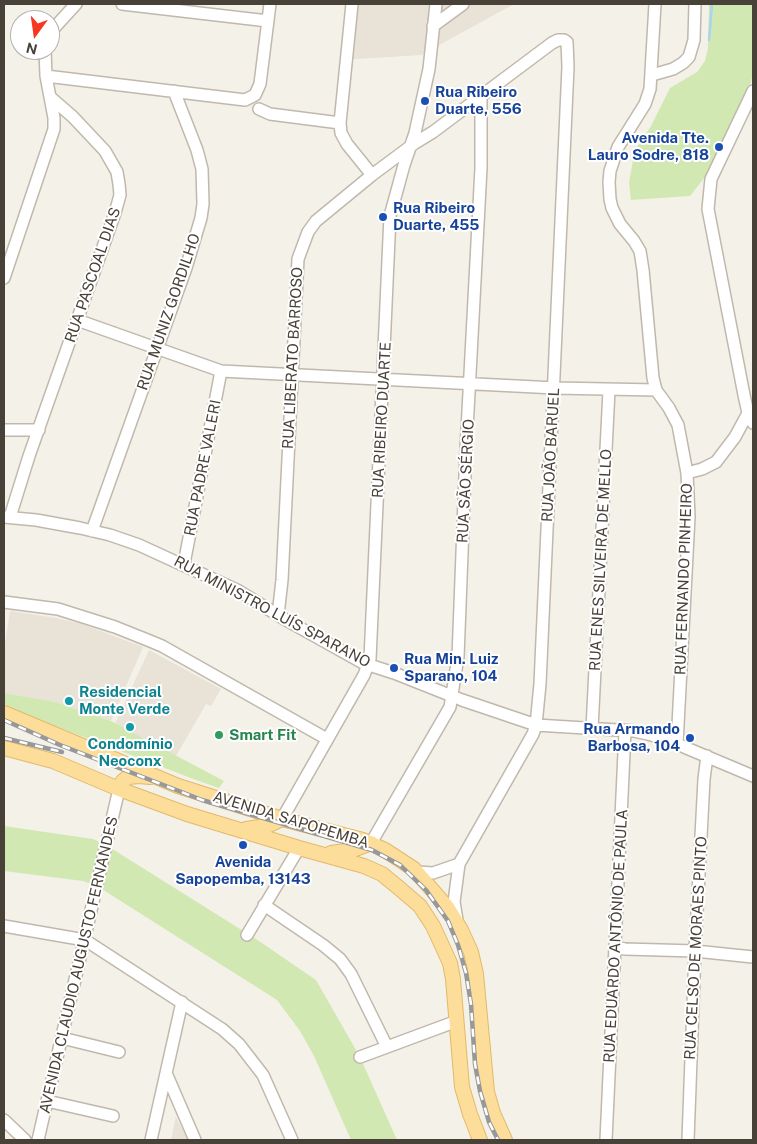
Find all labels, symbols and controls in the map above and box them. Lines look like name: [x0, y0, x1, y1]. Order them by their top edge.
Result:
north arrow: [10, 10, 60, 60]
text: N: [24, 39, 39, 58]
place label: Rua Ribeiro Duarte, 556: [435, 83, 522, 118]
marker: Rua Ribeiro Duarte, 556: [419, 95, 431, 107]
place label: Avenida Tte. Lauro Sodre, 818: [588, 129, 709, 164]
marker: Avenida Tte. Lauro Sodre, 818: [713, 141, 725, 153]
place label: Rua Ribeiro Duarte, 455: [393, 199, 479, 234]
street label: RUA PASCOAL DIAS: [61, 205, 125, 345]
marker: Rua Ribeiro Duarte, 455: [377, 211, 389, 223]
street label: RUA MUNIZ GORDILHO: [134, 231, 204, 393]
street label: RUA LIBERATO BARROSO: [279, 267, 307, 449]
street label: RUA RIBEIRO DUARTE: [369, 342, 395, 498]
street label: RUA JOÃO BARUEL: [538, 387, 564, 523]
street label: RUA PADRE VALERI: [181, 398, 225, 538]
street label: RUA SÃO SÉRGIO: [454, 418, 478, 544]
street label: RUA ENES SILVEIRA DE MELLO: [586, 449, 616, 671]
street label: RUA FERNANDO PINHEIRO: [672, 483, 696, 675]
street label: RUA MINISTRO LUÍS SPARANO: [171, 552, 373, 672]
place label: Rua Min. Luiz Sparano, 104: [404, 650, 498, 685]
marker: Rua Min. Luiz Sparano, 104: [388, 662, 400, 674]
place label: Residencial Monte Verde: [79, 683, 170, 718]
marker: Residencial Monte Verde: [63, 695, 75, 707]
place label: Rua Armando Barbosa, 104: [583, 720, 680, 755]
marker: Condomínio Neoconx: [124, 721, 136, 733]
place label: Smart Fit: [229, 726, 296, 744]
marker: Smart Fit: [213, 729, 225, 741]
marker: Rua Armando Barbosa, 104: [684, 732, 696, 744]
place label: Condomínio Neoconx: [87, 735, 173, 770]
street label: AVENIDA SAPOPEMBA: [211, 788, 371, 852]
street label: RUA EDUARDO ANTÔNIO DE PAULA: [600, 809, 632, 1063]
street label: AVENIDA CLAUDIO AUGUSTO FERNANDES: [36, 815, 122, 1115]
street label: RUA CELSO DE MORAES PINTO: [681, 836, 711, 1060]
marker: Avenida Sapopemba, 13143: [237, 839, 249, 851]
place label: Avenida Sapopemba, 13143: [175, 853, 311, 888]

